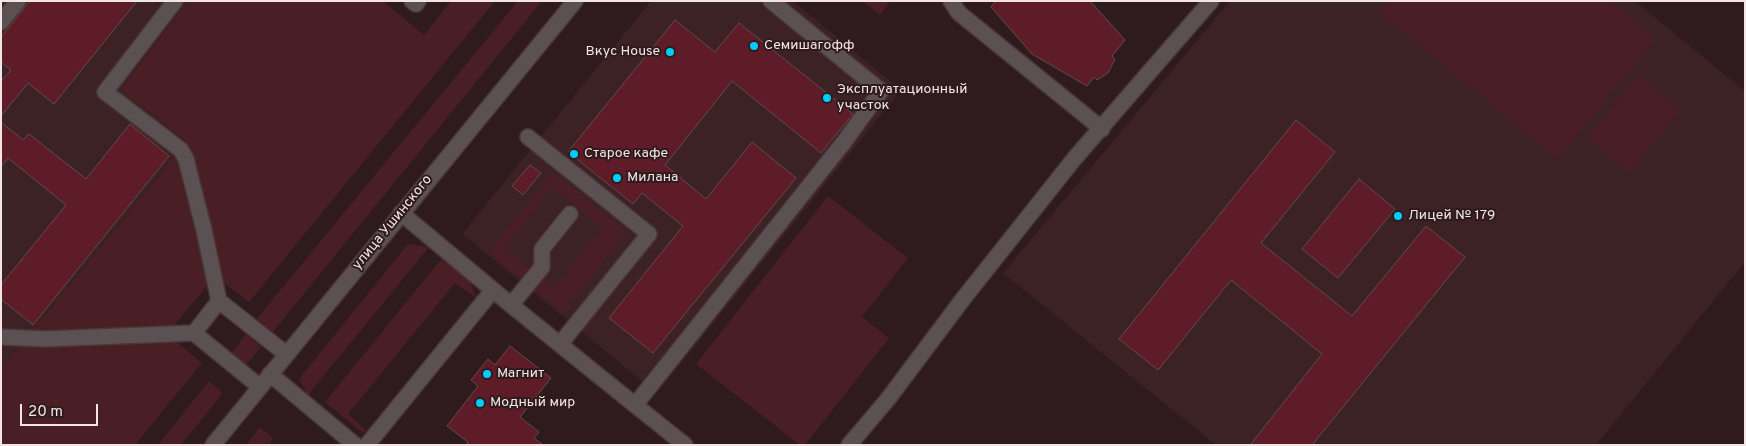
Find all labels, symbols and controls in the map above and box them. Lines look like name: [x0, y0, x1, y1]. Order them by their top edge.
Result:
place label: Семишагофф: [764, 38, 855, 54]
marker: Семишагофф: [748, 40, 760, 52]
place label: Вкус House: [586, 44, 660, 60]
marker: Вкус House: [664, 46, 676, 58]
place label: Эксплуатационный участок: [837, 82, 967, 114]
marker: Эксплуатационный участок: [821, 92, 833, 104]
place label: Старое кафе: [584, 146, 668, 162]
marker: Старое кафе: [568, 148, 580, 160]
place label: Милана: [627, 170, 678, 186]
street label: улица Ушинского: [350, 172, 436, 274]
marker: Милана: [611, 172, 623, 184]
place label: Лицей № 179: [1408, 208, 1495, 224]
marker: Лицей № 179: [1392, 210, 1404, 222]
place label: Магнит: [497, 366, 544, 382]
marker: Магнит: [481, 368, 493, 380]
scale bar: [22, 394, 100, 426]
place label: Модный мир: [490, 395, 575, 411]
marker: Модный мир: [474, 397, 486, 409]
text: 20 m: [28, 403, 63, 422]

